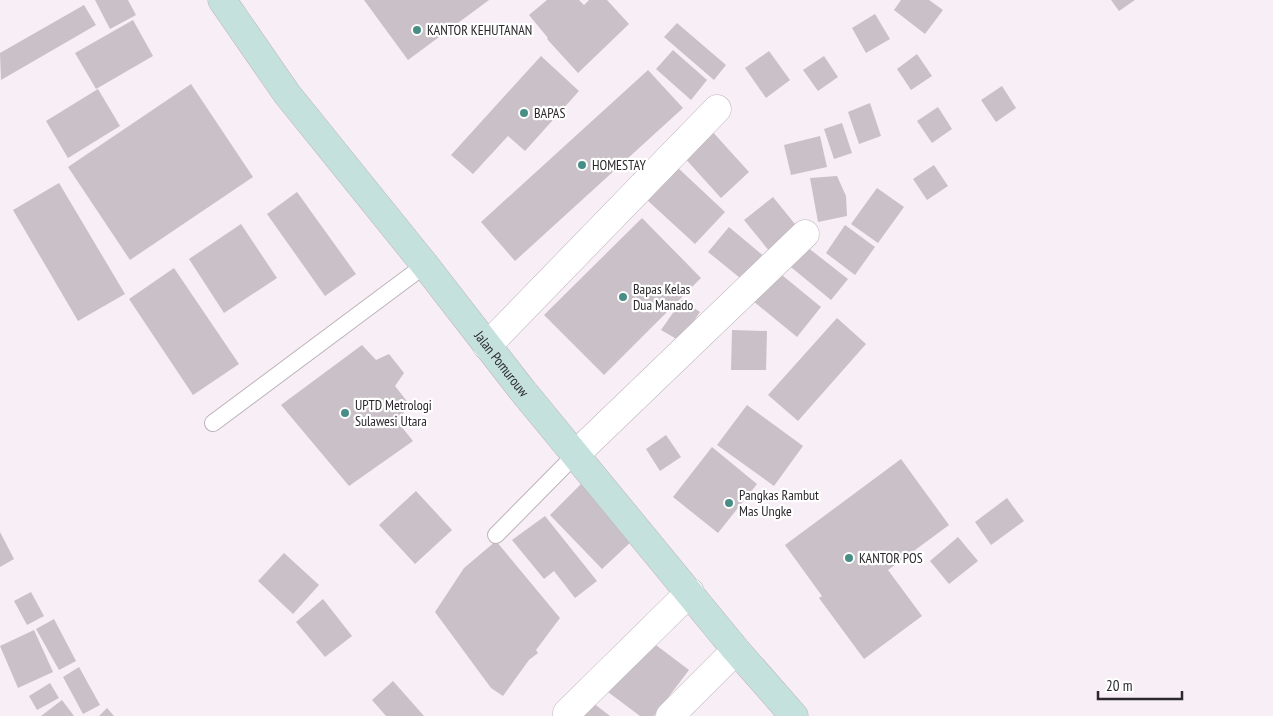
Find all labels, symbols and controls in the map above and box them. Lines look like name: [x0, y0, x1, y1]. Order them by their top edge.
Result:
place label: KANTOR KEHUTANAN: [427, 21, 532, 39]
marker: KANTOR KEHUTANAN: [411, 24, 423, 36]
place label: BAPAS: [534, 104, 565, 122]
marker: BAPAS: [518, 107, 530, 119]
place label: HOMESTAY: [592, 156, 646, 174]
marker: HOMESTAY: [576, 159, 588, 171]
place label: Bapas Kelas Dua Manado: [633, 280, 693, 314]
marker: Bapas Kelas Dua Manado: [617, 291, 629, 303]
street label: Jalan Pomurouw: [470, 326, 533, 401]
place label: UPTD Metrologi Sulawesi Utara: [355, 396, 432, 430]
marker: UPTD Metrologi Sulawesi Utara: [339, 407, 351, 419]
place label: Pangkas Rambut Mas Ungke: [739, 486, 819, 520]
marker: Pangkas Rambut Mas Ungke: [723, 497, 735, 509]
place label: KANTOR POS: [859, 549, 923, 567]
marker: KANTOR POS: [843, 552, 855, 564]
scale bar: [1098, 668, 1182, 700]
text: 20 m: [1106, 676, 1132, 695]

